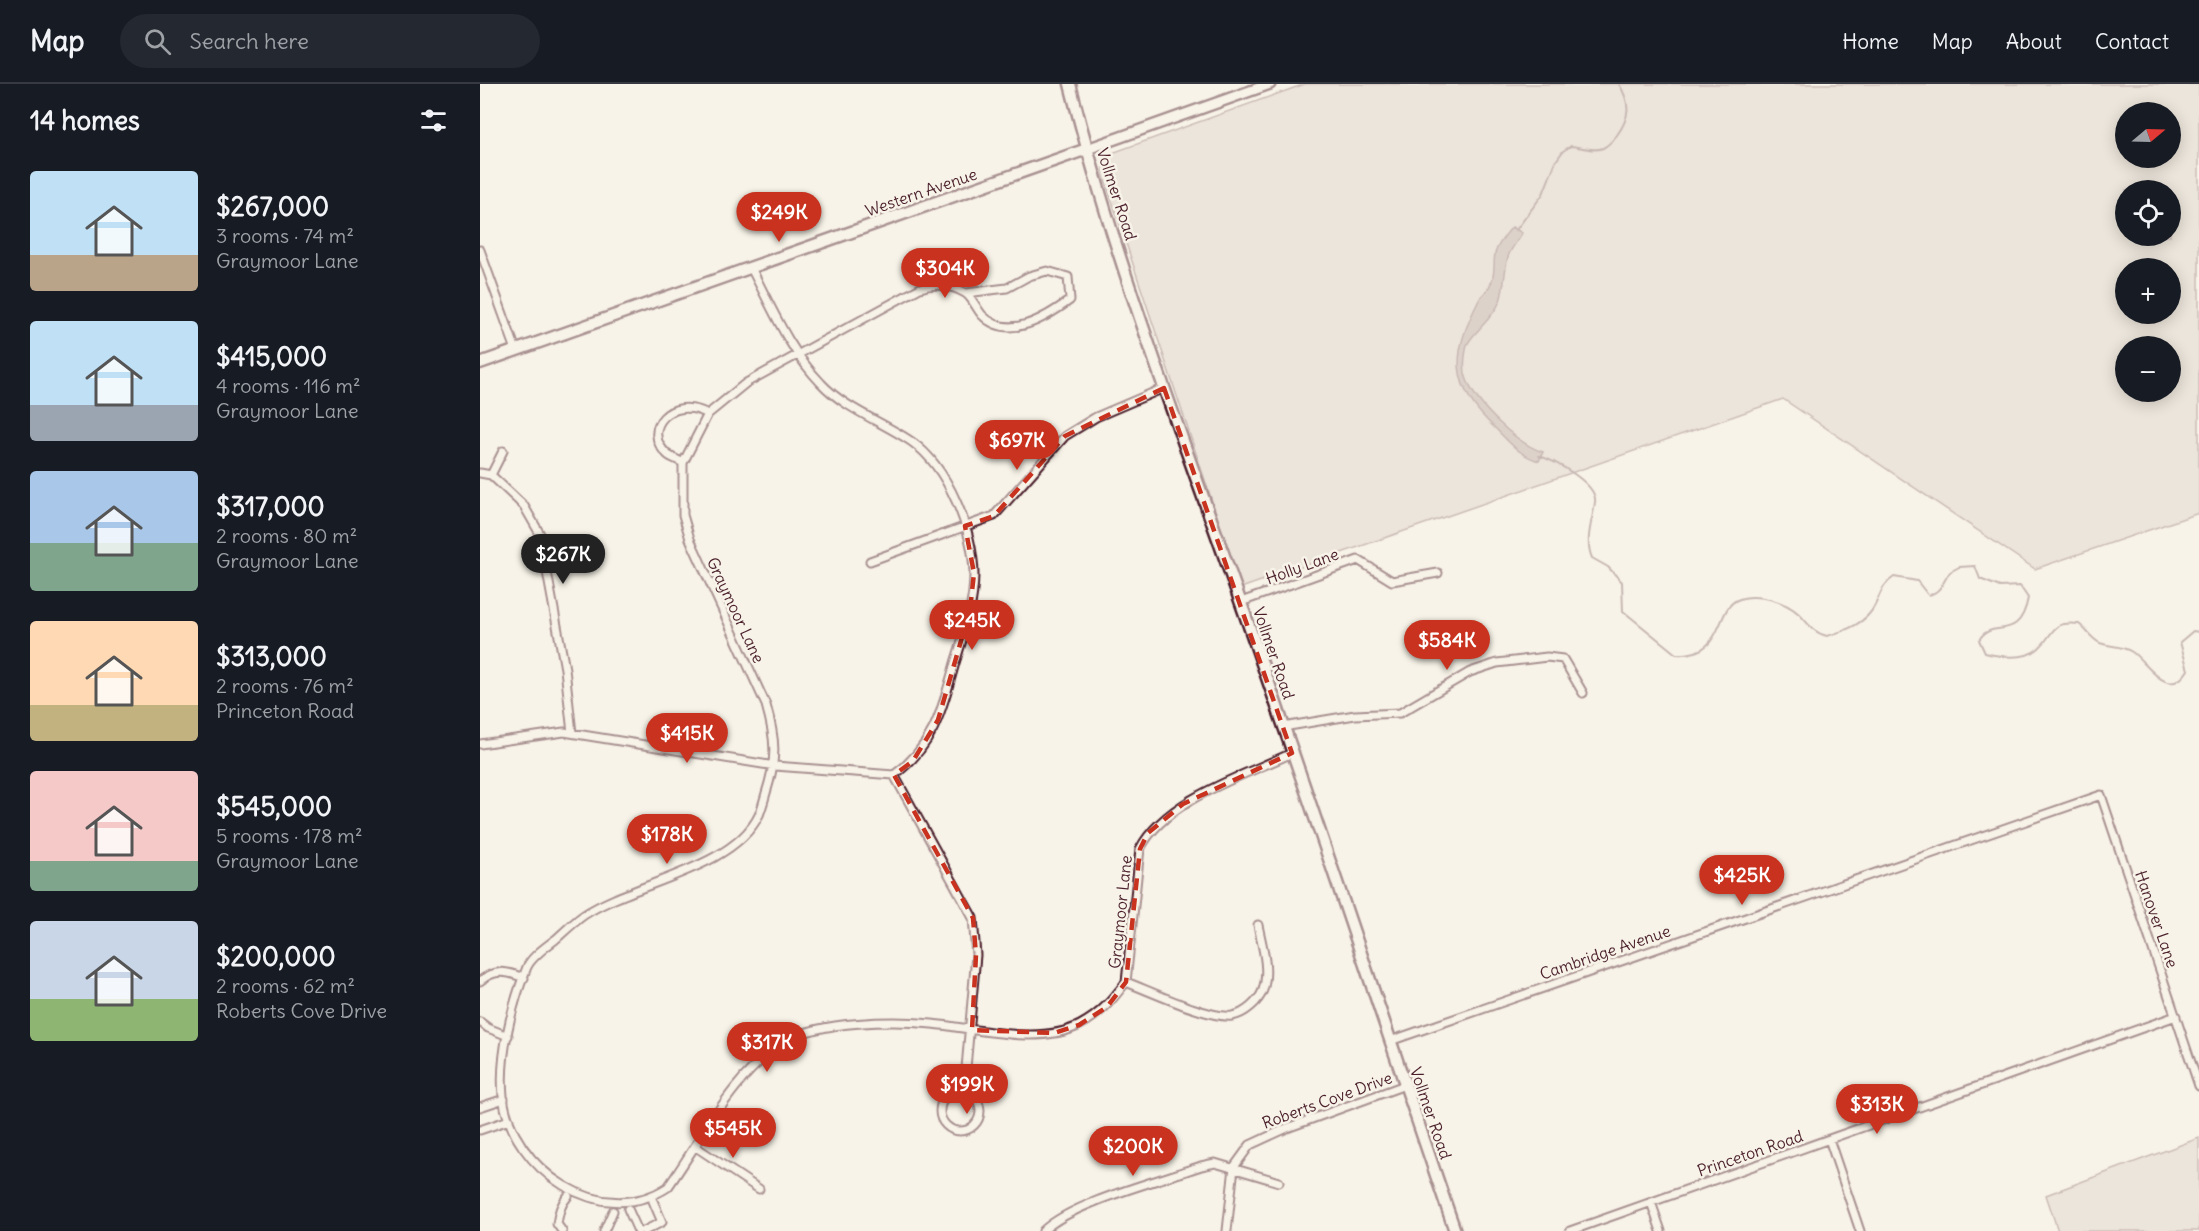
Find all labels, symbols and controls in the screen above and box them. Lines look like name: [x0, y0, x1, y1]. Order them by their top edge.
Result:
search box: [120, 14, 540, 68]
text: Map: [30, 23, 84, 59]
icon: search: [141, 25, 174, 58]
text: Search here: [189, 27, 309, 55]
text: Home: [1842, 28, 1899, 55]
text: Map: [1932, 28, 1973, 55]
text: About: [2006, 28, 2062, 55]
text: Contact: [2095, 28, 2169, 55]
north arrow: [2115, 102, 2181, 168]
map controls: [2115, 102, 2181, 402]
text: 14 homes: [30, 104, 140, 137]
icon: filters: [417, 104, 450, 137]
street label: Vollmer Road: [1093, 145, 1141, 243]
street label: Western Avenue: [862, 164, 980, 220]
button: locate: [2115, 180, 2181, 246]
text: $267,000: [216, 190, 329, 223]
pin: $249K: [737, 192, 821, 243]
icon: home: [78, 195, 150, 267]
text: $249K: [750, 199, 808, 224]
text: 3 rooms · 74 m²: [216, 223, 354, 248]
text: Graymoor Lane: [216, 248, 359, 273]
pin: $304K: [903, 248, 987, 299]
text: $304K: [915, 255, 975, 280]
button: +: [2115, 258, 2181, 324]
button: −: [2115, 336, 2181, 402]
text: $415,000: [216, 340, 327, 373]
icon: home: [78, 345, 150, 417]
text: 4 rooms · 116 m²: [216, 373, 361, 398]
text: Graymoor Lane: [216, 398, 359, 423]
pin: $697K: [975, 420, 1059, 471]
text: $697K: [989, 427, 1045, 452]
text: $317,000: [216, 490, 325, 523]
icon: home: [78, 495, 150, 567]
text: 2 rooms · 80 m²: [216, 523, 357, 548]
pin: $267K: [521, 534, 605, 585]
text: $267K: [535, 541, 591, 566]
street label: Holly Lane: [1263, 544, 1341, 588]
text: Graymoor Lane: [216, 548, 359, 573]
street label: Graymoor Lane: [703, 554, 769, 666]
pin: $245K: [930, 600, 1014, 651]
street label: Vollmer Road: [1249, 604, 1299, 702]
text: $245K: [943, 607, 1001, 632]
pin: $584K: [1405, 620, 1489, 671]
text: $584K: [1418, 627, 1476, 652]
text: $313,000: [216, 640, 327, 673]
icon: home: [78, 645, 150, 717]
text: 2 rooms · 76 m²: [216, 673, 354, 698]
text: Princeton Road: [216, 698, 354, 723]
pin: $415K: [645, 713, 729, 764]
text: $415K: [660, 720, 714, 745]
text: $545,000: [216, 790, 332, 823]
icon: home: [78, 795, 150, 867]
pin: $178K: [625, 814, 709, 865]
text: $178K: [641, 821, 693, 846]
text: 5 rooms · 178 m²: [216, 823, 362, 848]
text: Graymoor Lane: [216, 848, 359, 873]
street label: Graymoor Lane: [1104, 854, 1136, 970]
pin: $425K: [1700, 855, 1784, 906]
text: $425K: [1713, 862, 1771, 887]
street label: Hanover Lane: [2131, 868, 2183, 970]
street label: Cambridge Avenue: [1537, 920, 1673, 984]
text: $200,000: [216, 940, 336, 973]
icon: home: [78, 945, 150, 1017]
text: 2 rooms · 62 m²: [216, 973, 355, 998]
text: Roberts Cove Drive: [216, 998, 387, 1023]
pin: $317K: [725, 1022, 809, 1073]
text: $317K: [741, 1029, 793, 1054]
pin: $199K: [925, 1064, 1009, 1115]
street label: Vollmer Road: [1406, 1064, 1456, 1162]
street label: Roberts Cove Drive: [1259, 1067, 1395, 1133]
text: $199K: [940, 1071, 994, 1096]
pin: $313K: [1835, 1084, 1919, 1135]
text: $313K: [1850, 1091, 1904, 1116]
pin: $545K: [691, 1108, 775, 1159]
text: $545K: [704, 1115, 762, 1140]
pin: $200K: [1091, 1126, 1175, 1177]
street label: Princeton Road: [1695, 1126, 1805, 1180]
text: $200K: [1103, 1133, 1163, 1158]

